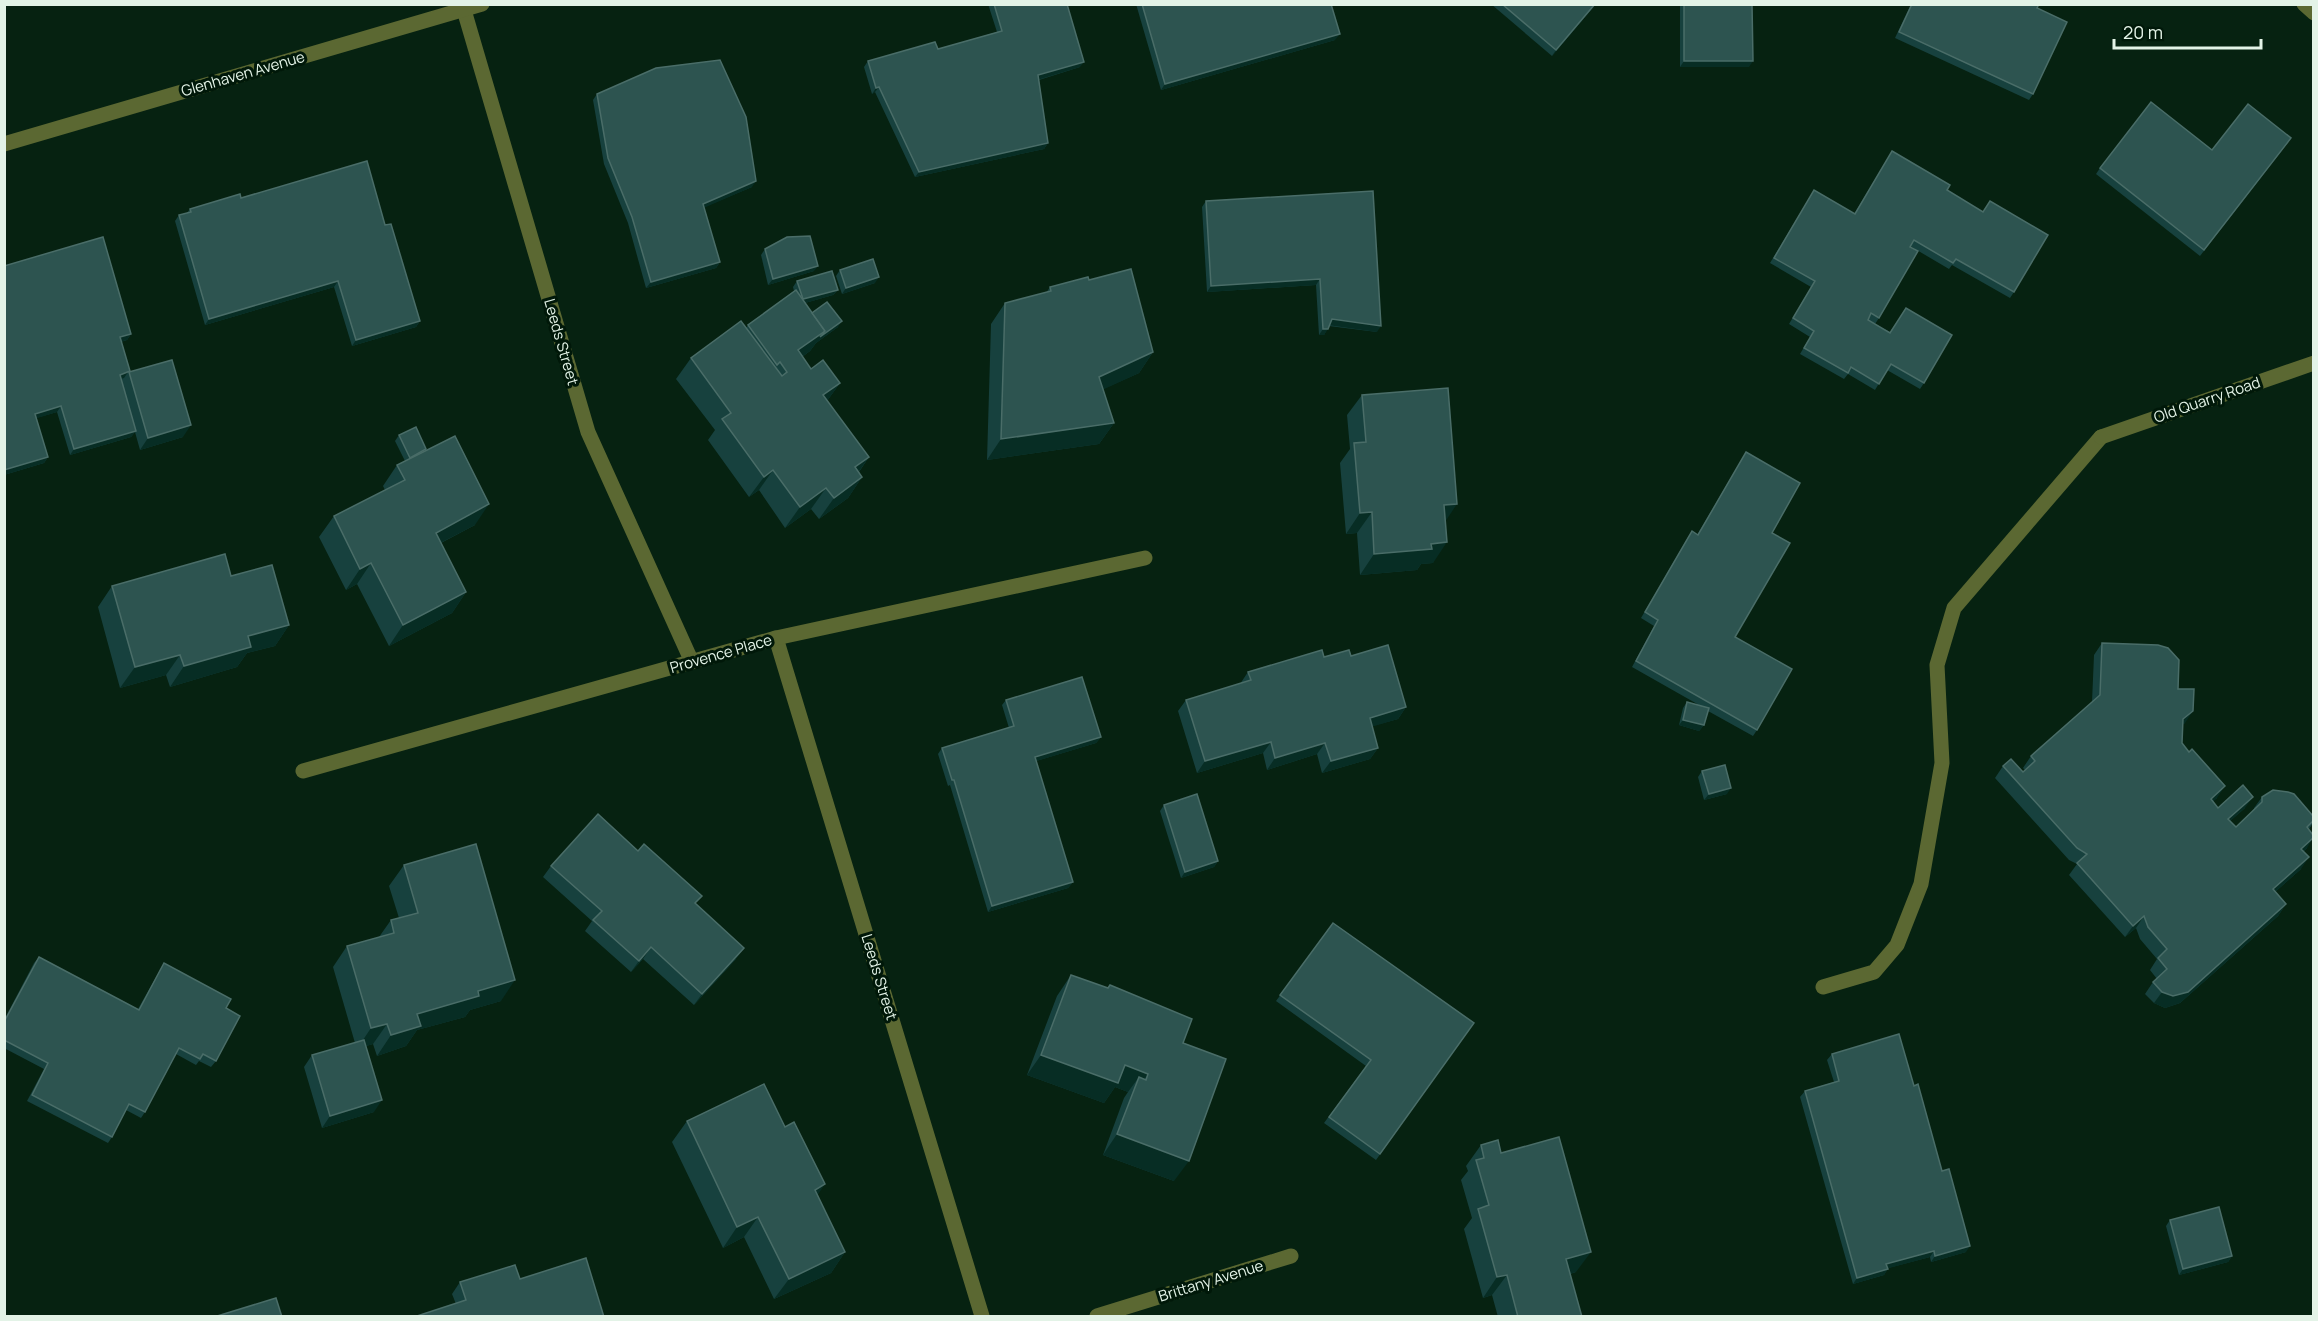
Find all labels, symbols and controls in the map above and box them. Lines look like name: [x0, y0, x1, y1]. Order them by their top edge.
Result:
scale bar: [2114, 12, 2261, 50]
text: 20 m: [2123, 20, 2163, 44]
street label: Glenhaven Avenue: [179, 46, 307, 101]
street label: Leeds Street: [539, 296, 584, 388]
street label: Old Quarry Road: [2151, 371, 2263, 428]
street label: Provence Place: [667, 629, 775, 678]
street label: Leeds Street: [856, 931, 903, 1022]
street label: Brittany Avenue: [1156, 1255, 1266, 1306]

